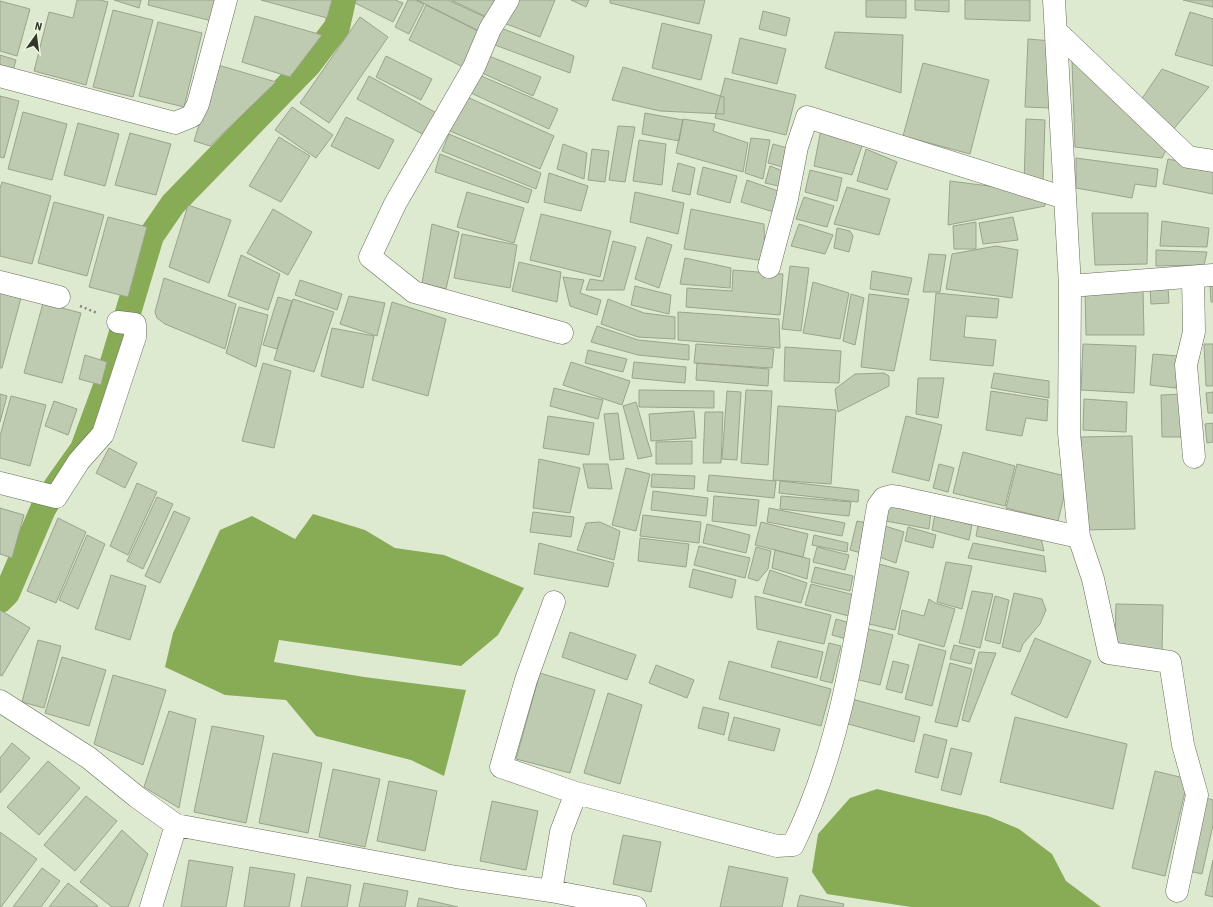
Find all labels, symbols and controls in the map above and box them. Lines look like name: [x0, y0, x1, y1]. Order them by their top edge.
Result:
north arrow: [16, 16, 56, 56]
text: N: [33, 20, 43, 34]

